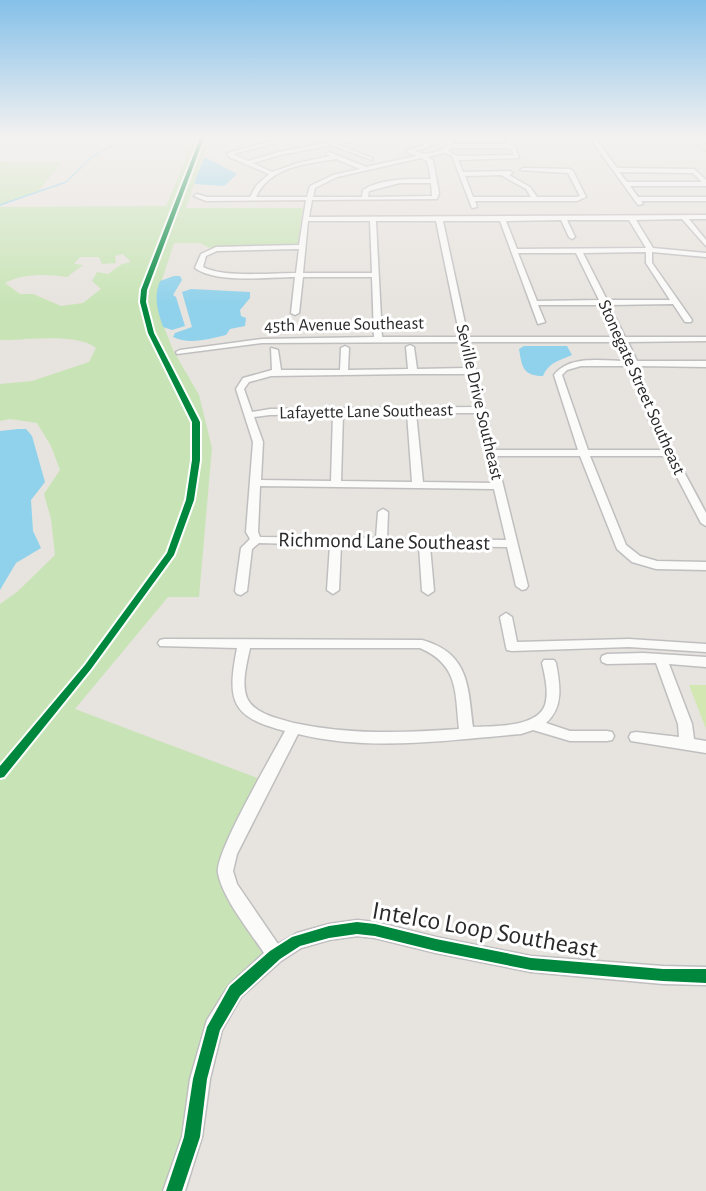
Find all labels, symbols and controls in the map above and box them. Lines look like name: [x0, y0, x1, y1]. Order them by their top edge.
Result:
street label: Stonegate Street Southeast: [594, 297, 688, 478]
street label: 45th Avenue Southeast: [264, 315, 424, 335]
street label: Seville Drive Southeast: [452, 323, 506, 482]
street label: Lafayette Lane Southeast: [279, 401, 453, 423]
street label: Richmond Lane Southeast: [278, 529, 490, 554]
street label: Intelco Loop Southeast: [370, 897, 600, 963]

